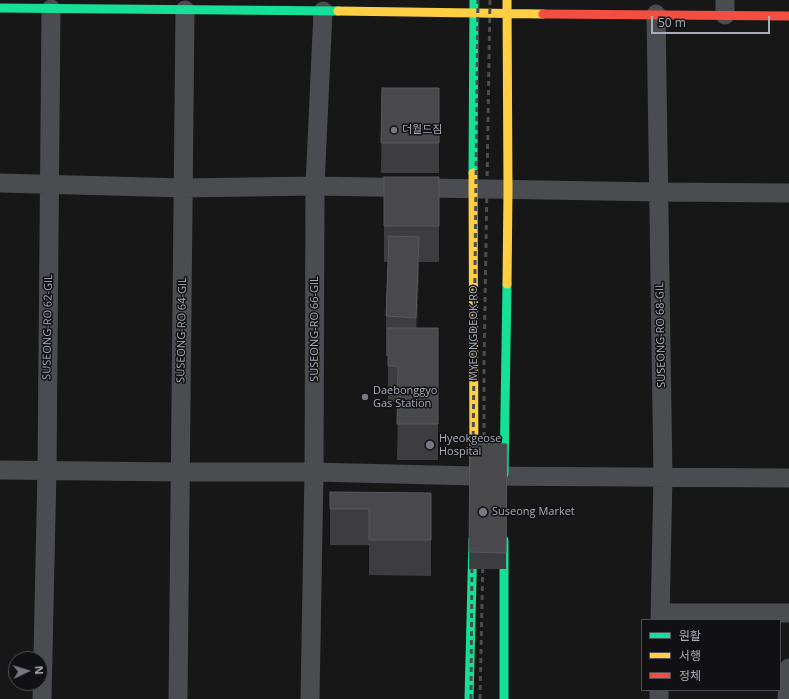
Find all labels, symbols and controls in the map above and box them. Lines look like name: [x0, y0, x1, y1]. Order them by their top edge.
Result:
scale bar: [653, 8, 772, 34]
text: 50 m: [658, 14, 686, 31]
place label: 더월드짐: [402, 123, 442, 137]
marker: 더월드짐: [389, 125, 399, 135]
street label: SUSEONG-RO 62-GIL: [40, 274, 56, 380]
street label: SUSEONG-RO 66-GIL: [308, 276, 322, 382]
street label: SUSEONG-RO 64-GIL: [174, 277, 190, 383]
street label: SUSEONG-RO 68-GIL: [653, 282, 669, 388]
street label: MYEONGDEOK-RO: [467, 285, 481, 381]
place label: Daebonggyo Gas Station: [373, 384, 437, 410]
marker: Daebonggyo Gas Station: [360, 392, 370, 402]
place label: Hyeokgeose Hospital: [439, 432, 501, 458]
marker: Hyeokgeose Hospital: [424, 439, 436, 451]
place label: Suseong Market: [492, 505, 575, 519]
marker: Suseong Market: [477, 506, 489, 518]
legend: [641, 619, 781, 691]
text: 원활: [679, 627, 701, 644]
text: 서행: [679, 647, 701, 664]
north arrow: [8, 651, 48, 691]
text: N: [32, 665, 47, 675]
text: 정체: [679, 667, 701, 684]

